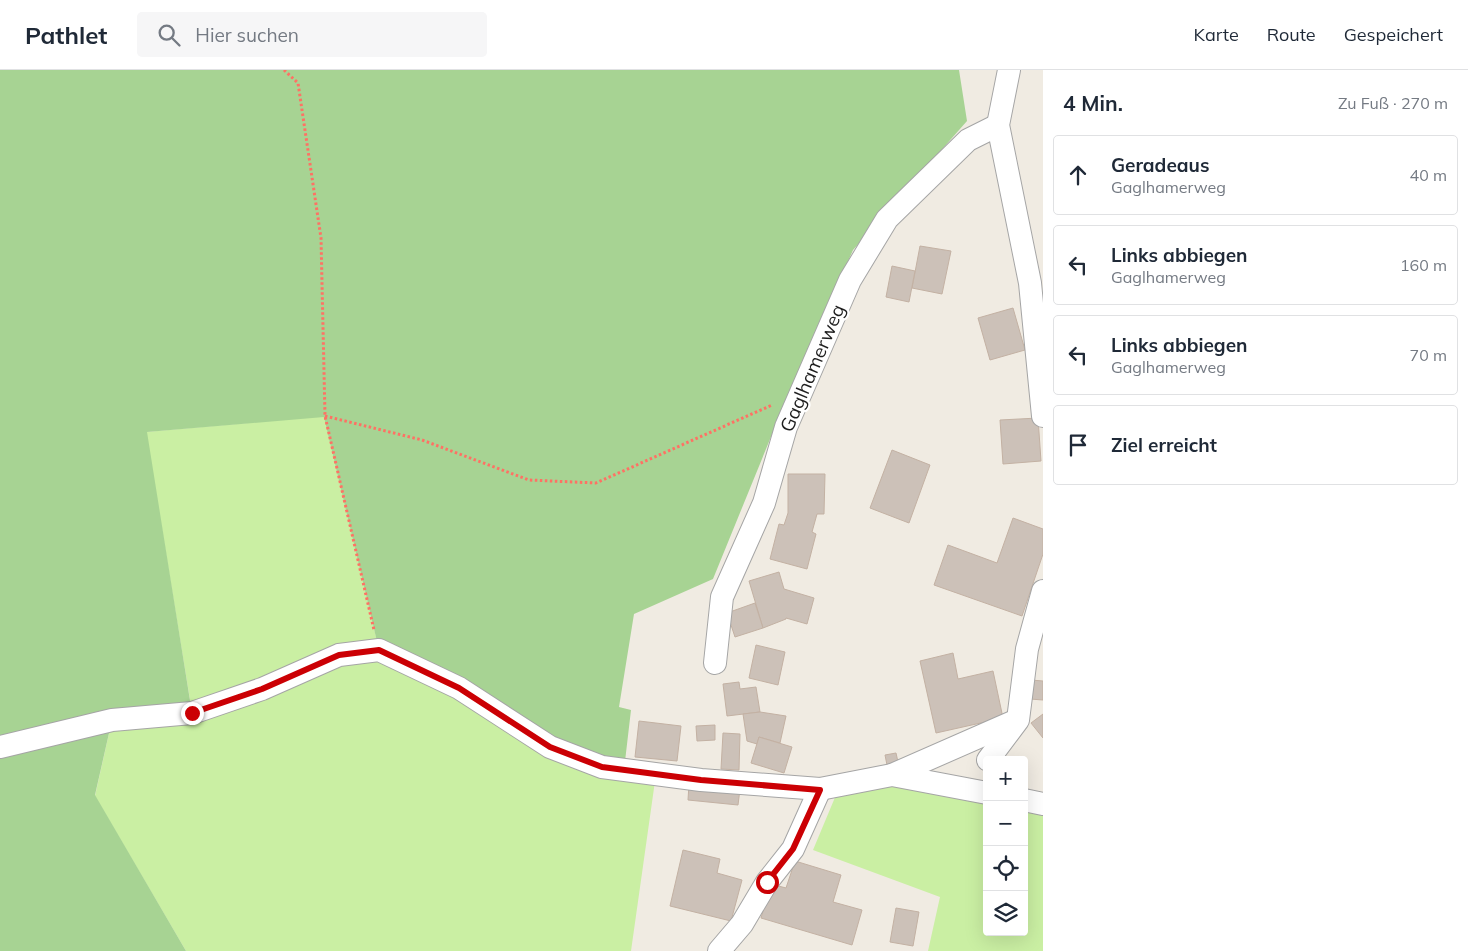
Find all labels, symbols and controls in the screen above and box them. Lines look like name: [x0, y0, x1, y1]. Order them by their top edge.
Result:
search box: [137, 12, 487, 57]
text: Pathlet: [25, 20, 107, 50]
icon: search: [155, 21, 183, 49]
text: Hier suchen: [195, 23, 299, 47]
text: Karte: [1194, 23, 1239, 46]
text: Route: [1267, 23, 1316, 46]
text: Gespeichert: [1344, 23, 1443, 46]
text: 4 Min.: [1063, 90, 1123, 116]
text: Zu Fuß · 270 m: [1338, 93, 1448, 113]
text: Geradeaus: [1111, 153, 1209, 177]
icon: ahead: [1064, 161, 1092, 189]
text: 40 m: [1410, 165, 1447, 185]
text: Gaglhamerweg: [1111, 177, 1226, 197]
text: Links abbiegen: [1111, 243, 1248, 267]
icon: left: [1064, 251, 1092, 279]
text: 160 m: [1400, 255, 1447, 275]
text: Gaglhamerweg: [1111, 267, 1226, 287]
street label: Gaglhamerweg: [774, 301, 850, 435]
text: Links abbiegen: [1111, 333, 1248, 357]
icon: left: [1064, 341, 1092, 369]
text: 70 m: [1410, 345, 1447, 365]
text: Gaglhamerweg: [1111, 357, 1226, 377]
icon: arrive: [1064, 431, 1092, 459]
text: Ziel erreicht: [1111, 433, 1217, 457]
route end: [181, 702, 204, 725]
map controls: [983, 756, 1028, 936]
button: +: [983, 756, 1028, 801]
button: −: [983, 801, 1028, 846]
button: locate: [983, 846, 1028, 891]
route start: [756, 871, 779, 894]
button: layers: [983, 891, 1028, 936]

